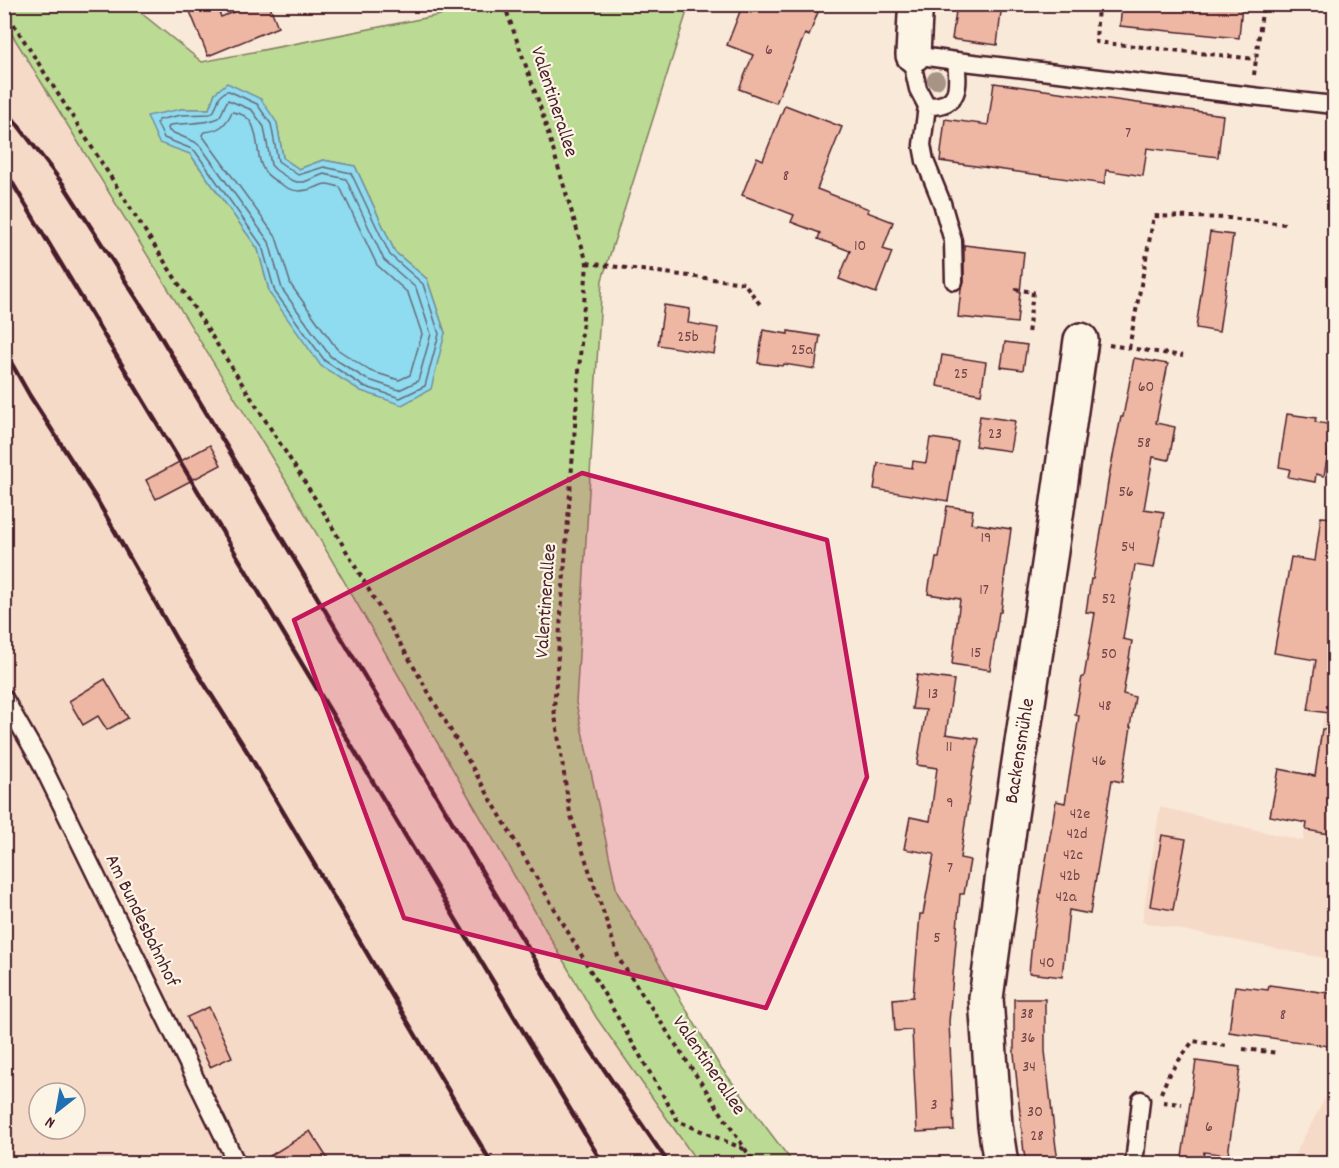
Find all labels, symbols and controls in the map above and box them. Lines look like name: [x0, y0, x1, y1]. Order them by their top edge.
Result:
house number: 6: [765, 39, 773, 62]
street label: Valentinerallee: [522, 43, 584, 161]
house number: 7: [1125, 122, 1131, 145]
house number: 8: [783, 165, 789, 188]
house number: 10: [854, 235, 866, 258]
house number: 25b: [677, 326, 699, 349]
house number: 25a: [791, 339, 813, 362]
house number: 25: [954, 363, 968, 386]
house number: 60: [1138, 376, 1154, 399]
house number: 23: [988, 423, 1002, 446]
house number: 58: [1137, 432, 1151, 455]
house number: 56: [1118, 481, 1134, 504]
house number: 19: [981, 527, 991, 550]
house number: 54: [1121, 536, 1135, 559]
street label: Valentinerallee: [529, 543, 565, 659]
house number: 17: [979, 579, 989, 602]
house number: 52: [1102, 588, 1116, 611]
house number: 15: [971, 642, 981, 665]
house number: 50: [1101, 643, 1117, 666]
house number: 13: [928, 683, 938, 706]
house number: 48: [1098, 695, 1112, 718]
street label: Backensmühle: [999, 696, 1043, 806]
house number: 11: [945, 736, 953, 759]
house number: 46: [1092, 750, 1106, 773]
house number: 9: [946, 792, 954, 815]
house number: 42e: [1070, 803, 1090, 826]
house number: 42d: [1066, 823, 1088, 846]
house number: 42c: [1063, 844, 1083, 867]
street label: Am Bundesbahnhof: [97, 850, 186, 993]
house number: 7: [947, 857, 953, 880]
house number: 42b: [1060, 865, 1080, 888]
house number: 42a: [1055, 886, 1077, 909]
house number: 5: [933, 927, 941, 950]
house number: 40: [1039, 952, 1055, 975]
house number: 38: [1020, 1003, 1034, 1026]
house number: 8: [1280, 1004, 1286, 1027]
street label: Valentinerallee: [664, 1011, 752, 1122]
house number: 36: [1021, 1027, 1036, 1050]
house number: 34: [1022, 1056, 1036, 1079]
north arrow: [27, 1081, 87, 1141]
house number: 3: [930, 1094, 938, 1117]
house number: 30: [1027, 1101, 1043, 1124]
text: N: [41, 1110, 60, 1134]
house number: 6: [1205, 1116, 1213, 1139]
house number: 28: [1030, 1125, 1044, 1148]

